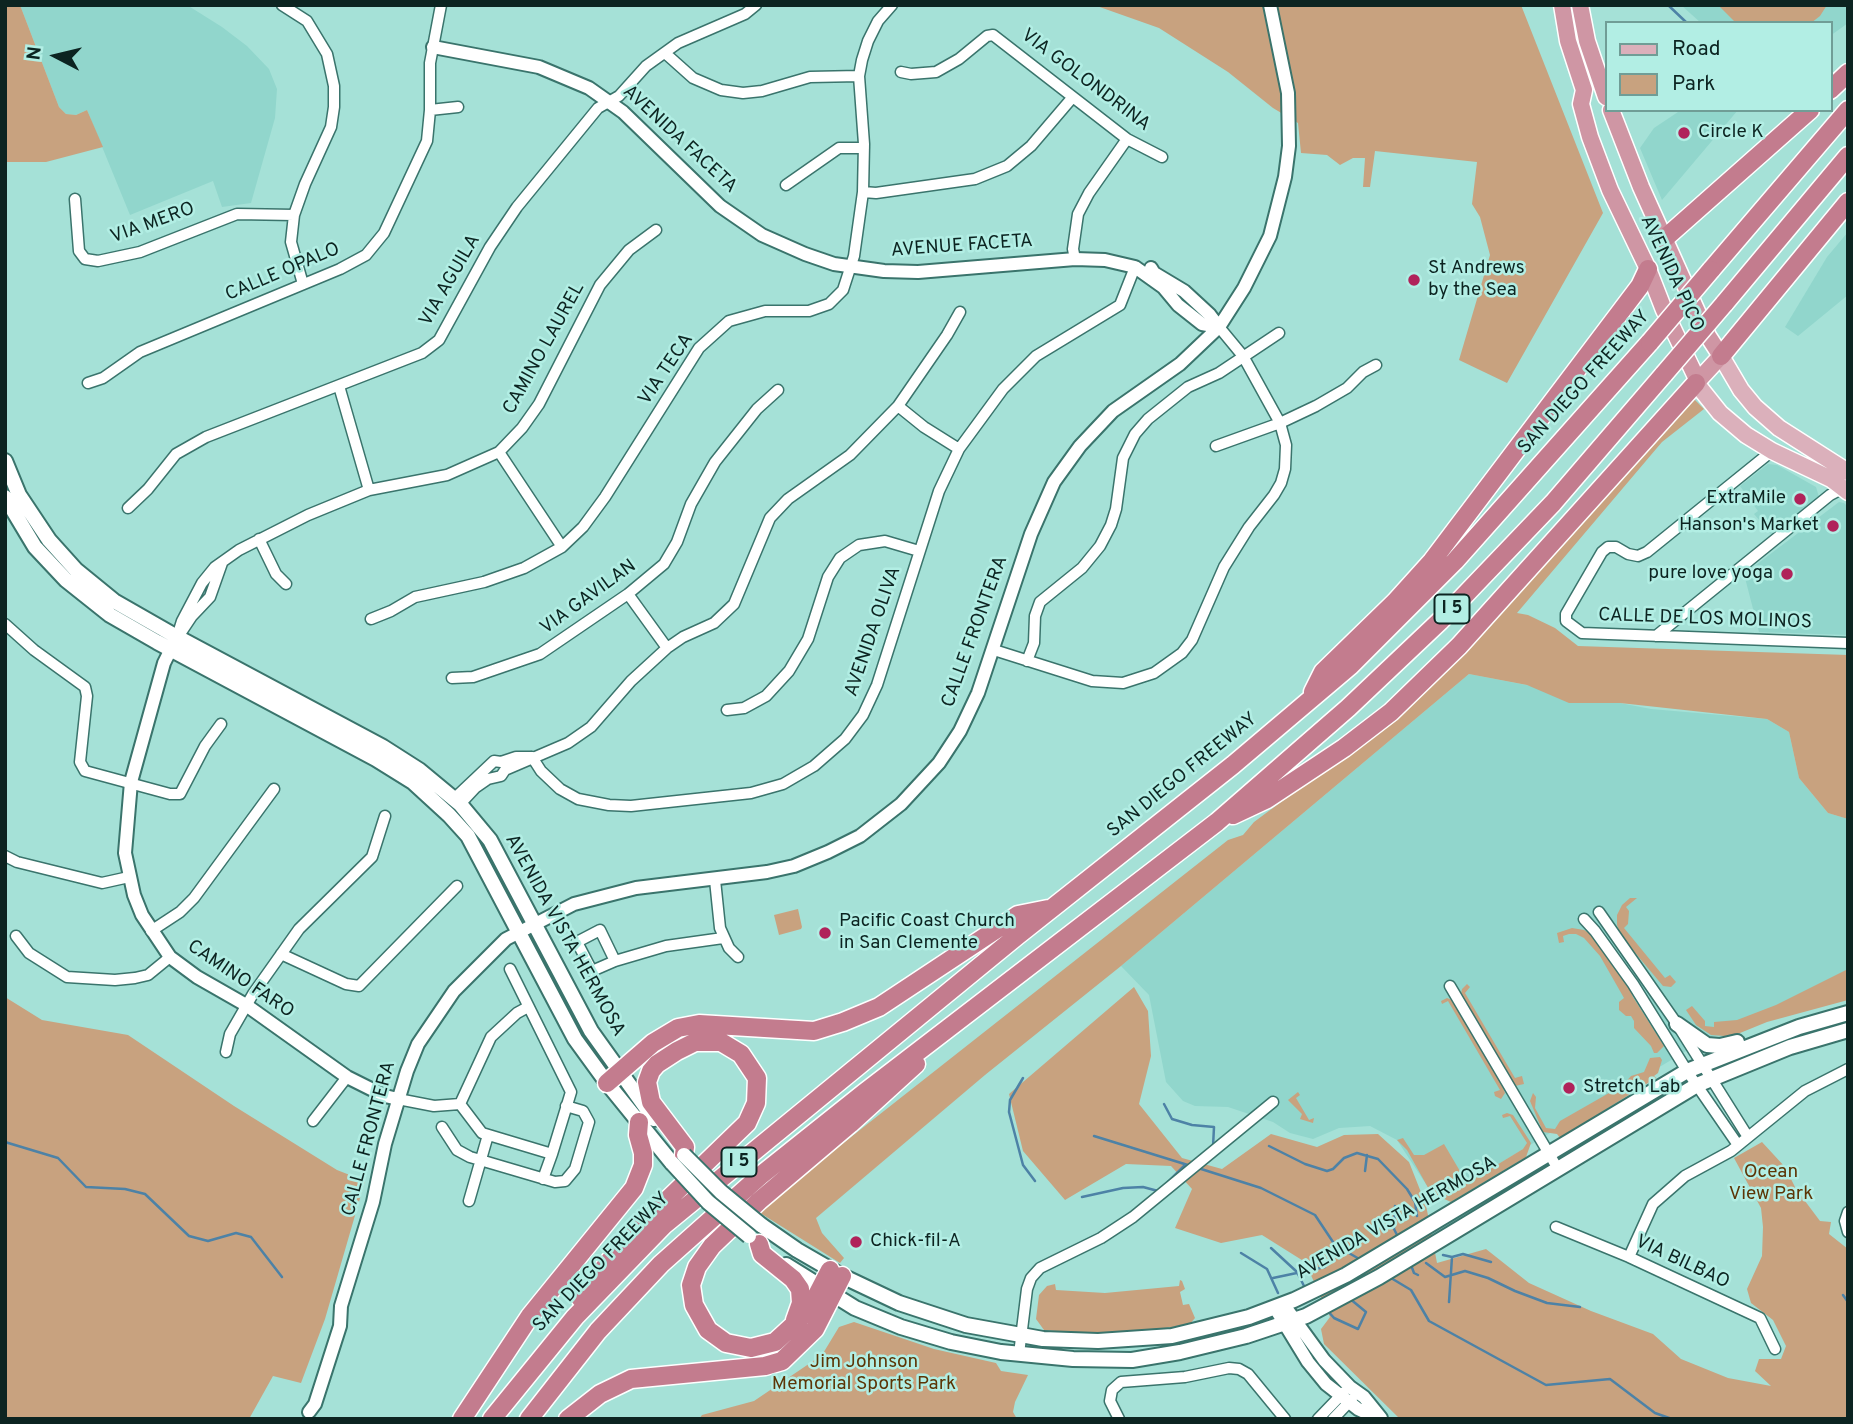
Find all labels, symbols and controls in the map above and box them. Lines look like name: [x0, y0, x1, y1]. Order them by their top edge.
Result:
north arrow: [21, 21, 91, 91]
legend: [1604, 21, 1832, 112]
street label: VIA GOLONDRINA: [1016, 25, 1154, 137]
text: Road: [1672, 36, 1721, 63]
text: N: [22, 45, 48, 62]
text: Park: [1672, 71, 1715, 98]
street label: AVENIDA FACETA: [617, 81, 741, 199]
place label: Circle K: [1698, 122, 1764, 144]
marker: Circle K: [1676, 125, 1692, 141]
street label: VIA MERO: [108, 198, 198, 250]
street label: AVENIDA PICO: [1634, 212, 1708, 336]
street label: VIA AGUILA: [416, 231, 486, 331]
street label: AVENUE FACETA: [890, 231, 1034, 263]
street label: CALLE OPALO: [222, 239, 344, 307]
place label: St Andrews by the Sea: [1428, 258, 1525, 302]
marker: St Andrews by the Sea: [1406, 272, 1422, 288]
street label: CAMINO LAUREL: [499, 279, 591, 419]
street label: SAN DIEGO FREEWAY: [1514, 306, 1656, 460]
street label: VIA TECA: [635, 330, 699, 410]
place label: ExtraMile: [1706, 488, 1786, 510]
marker: ExtraMile: [1792, 491, 1808, 507]
place label: Hanson's Market: [1679, 515, 1819, 537]
marker: Hanson's Market: [1825, 518, 1841, 534]
street label: CALLE FRONTERA: [938, 553, 1014, 711]
street label: VIA GAVILAN: [537, 556, 641, 640]
place label: pure love yoga: [1648, 563, 1773, 585]
street label: AVENIDA OLIVA: [841, 564, 907, 700]
marker: pure love yoga: [1779, 566, 1795, 582]
road number: I 5: [1434, 594, 1470, 624]
street label: CALLE DE LOS MOLINOS: [1598, 605, 1812, 635]
street label: SAN DIEGO FREEWAY: [1104, 709, 1262, 843]
street label: AVENIDA VISTA HERMOSA: [499, 831, 629, 1041]
place label: Pacific Coast Church in San Clemente: [839, 911, 1015, 955]
marker: Pacific Coast Church in San Clemente: [817, 925, 833, 941]
street label: CAMINO FARO: [182, 936, 298, 1024]
street label: CALLE FRONTERA: [338, 1059, 402, 1219]
place label: Stretch Lab: [1583, 1077, 1681, 1099]
marker: Stretch Lab: [1561, 1080, 1577, 1096]
road number: I 5: [722, 1148, 756, 1176]
street label: AVENIDA VISTA HERMOSA: [1293, 1152, 1501, 1286]
park label: Ocean View Park: [1729, 1162, 1813, 1206]
street label: SAN DIEGO FREEWAY: [529, 1188, 675, 1338]
place label: Chick-fil-A: [870, 1231, 961, 1253]
street label: VIA BILBAO: [1631, 1231, 1733, 1295]
marker: Chick-fil-A: [848, 1234, 864, 1250]
park label: Jim Johnson Memorial Sports Park: [772, 1352, 956, 1396]

